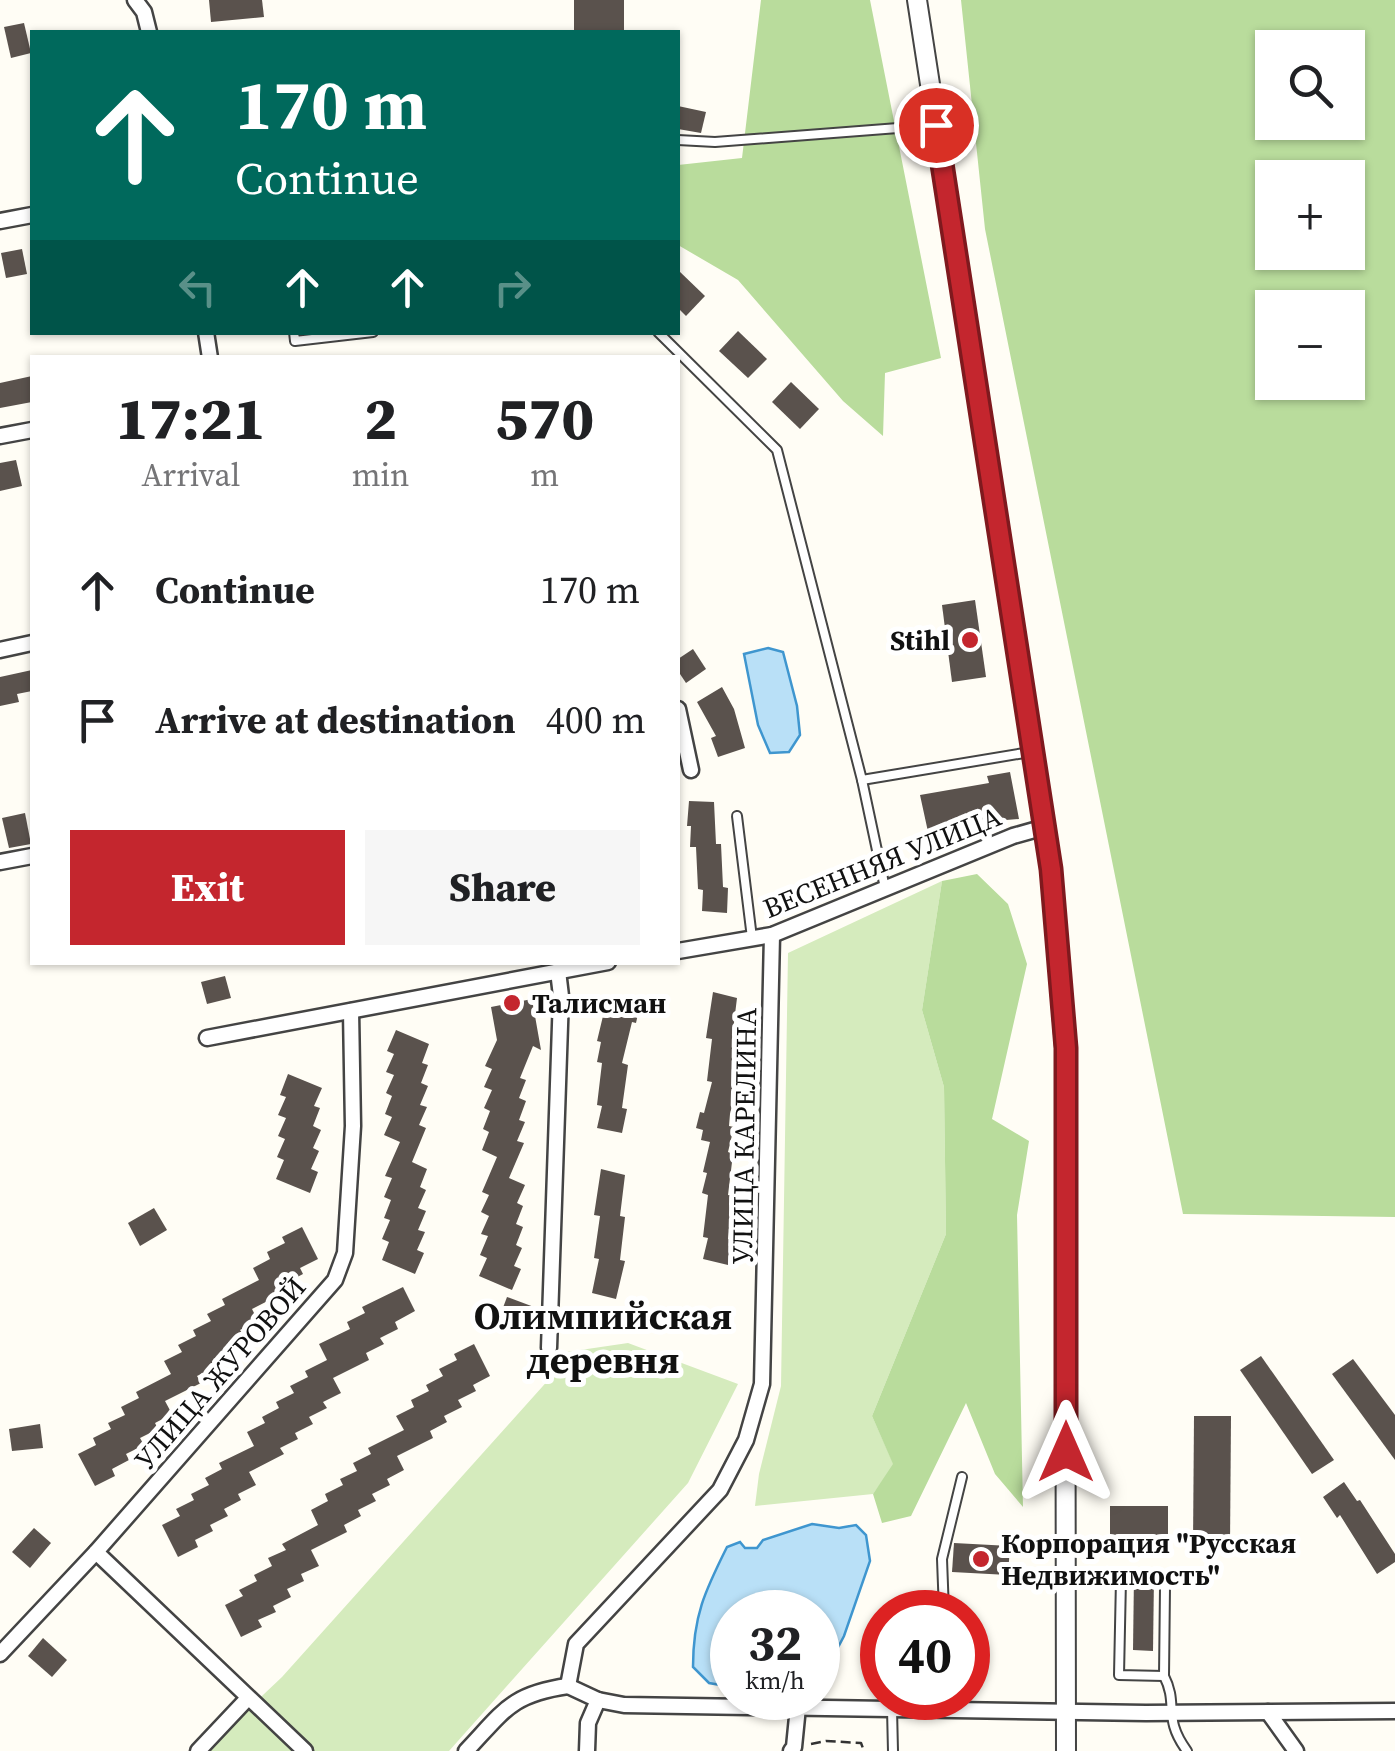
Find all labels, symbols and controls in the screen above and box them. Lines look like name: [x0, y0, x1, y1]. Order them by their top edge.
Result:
map controls: [1255, 30, 1365, 400]
button: search: [1255, 30, 1365, 140]
text: 170 m: [235, 56, 427, 152]
icon: ahead: [70, 70, 200, 200]
pin: [894, 83, 979, 168]
icon: arrive: [909, 98, 964, 153]
text: Continue: [235, 147, 419, 209]
button: +: [1255, 160, 1365, 270]
icon: left: [170, 260, 225, 315]
icon: ahead: [275, 260, 330, 315]
icon: ahead: [380, 260, 435, 315]
icon: right: [485, 260, 540, 315]
button: −: [1255, 290, 1365, 400]
text: 17:21: [116, 377, 266, 459]
text: 2: [364, 377, 397, 459]
text: 570: [495, 377, 594, 459]
text: Arrival: [141, 453, 240, 497]
text: min: [352, 453, 409, 497]
text: m: [530, 453, 559, 497]
icon: ahead: [70, 563, 125, 618]
text: Continue: [155, 564, 315, 616]
text: 170 m: [540, 564, 640, 616]
place label: Stihl: [890, 621, 950, 659]
marker: Stihl: [959, 629, 981, 651]
icon: arrive: [70, 693, 125, 748]
text: Arrive at destination: [155, 694, 516, 746]
text: 400 m: [546, 694, 646, 746]
street label: ВЕСЕННЯЯ УЛИЦА: [757, 797, 1007, 927]
button: Exit: [70, 830, 345, 945]
button: Share: [365, 830, 640, 945]
place label: Талисман: [532, 984, 666, 1022]
marker: Талисман: [501, 992, 523, 1014]
street label: УЛИЦА КАРЕЛИНА: [723, 1007, 765, 1265]
street label: УЛИЦА ЖУРОВОЙ: [126, 1269, 314, 1477]
district label: Олимпийская деревня: [474, 1290, 732, 1386]
position arrow: [1014, 1400, 1118, 1504]
place label: Корпорация "Русская Недвижимость": [1001, 1524, 1296, 1594]
marker: Корпорация "Русская Недвижимость": [970, 1548, 992, 1570]
speed limit sign: 40: [860, 1590, 990, 1720]
text: 32: [748, 1608, 802, 1677]
text: km/h: [745, 1663, 805, 1697]

